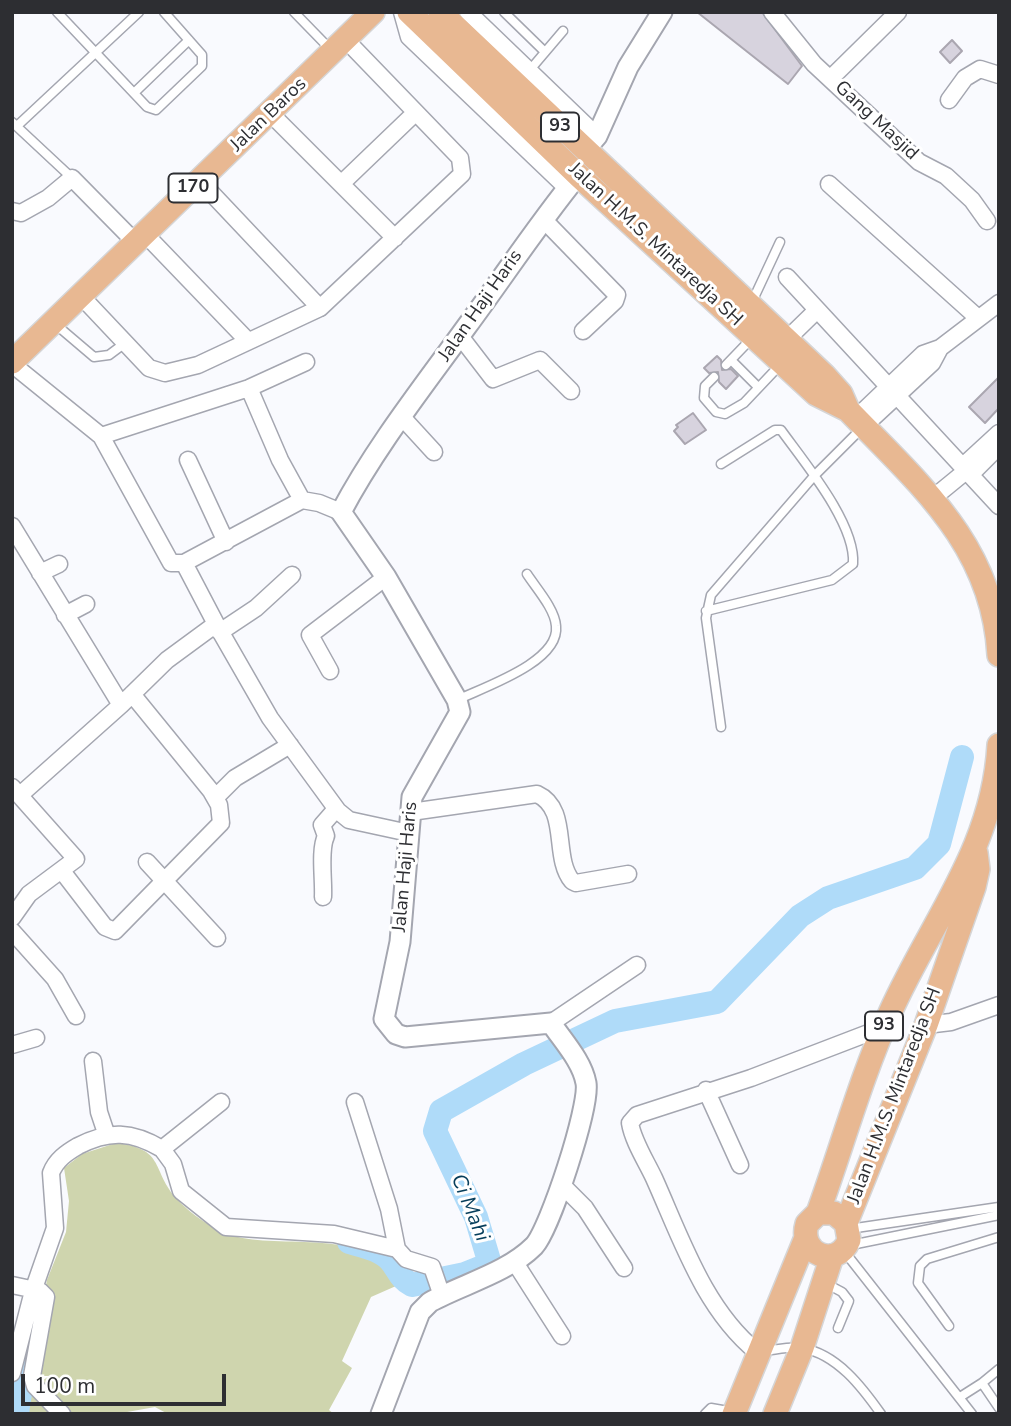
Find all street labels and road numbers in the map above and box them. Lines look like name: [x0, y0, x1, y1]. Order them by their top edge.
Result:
street label: Jalan Baros: [226, 73, 312, 157]
street label: Gang Masjid: [829, 76, 923, 166]
road number: 93: [541, 112, 579, 142]
street label: Jalan H.M.S. Mintaredja SH: [563, 158, 747, 332]
road number: 170: [168, 174, 218, 202]
street label: Jalan Haji Haris: [434, 246, 528, 366]
street label: Jalan Haji Haris: [389, 801, 423, 933]
street label: Jalan H.M.S. Mintaredja SH: [843, 985, 947, 1207]
road number: 93: [865, 1012, 903, 1041]

